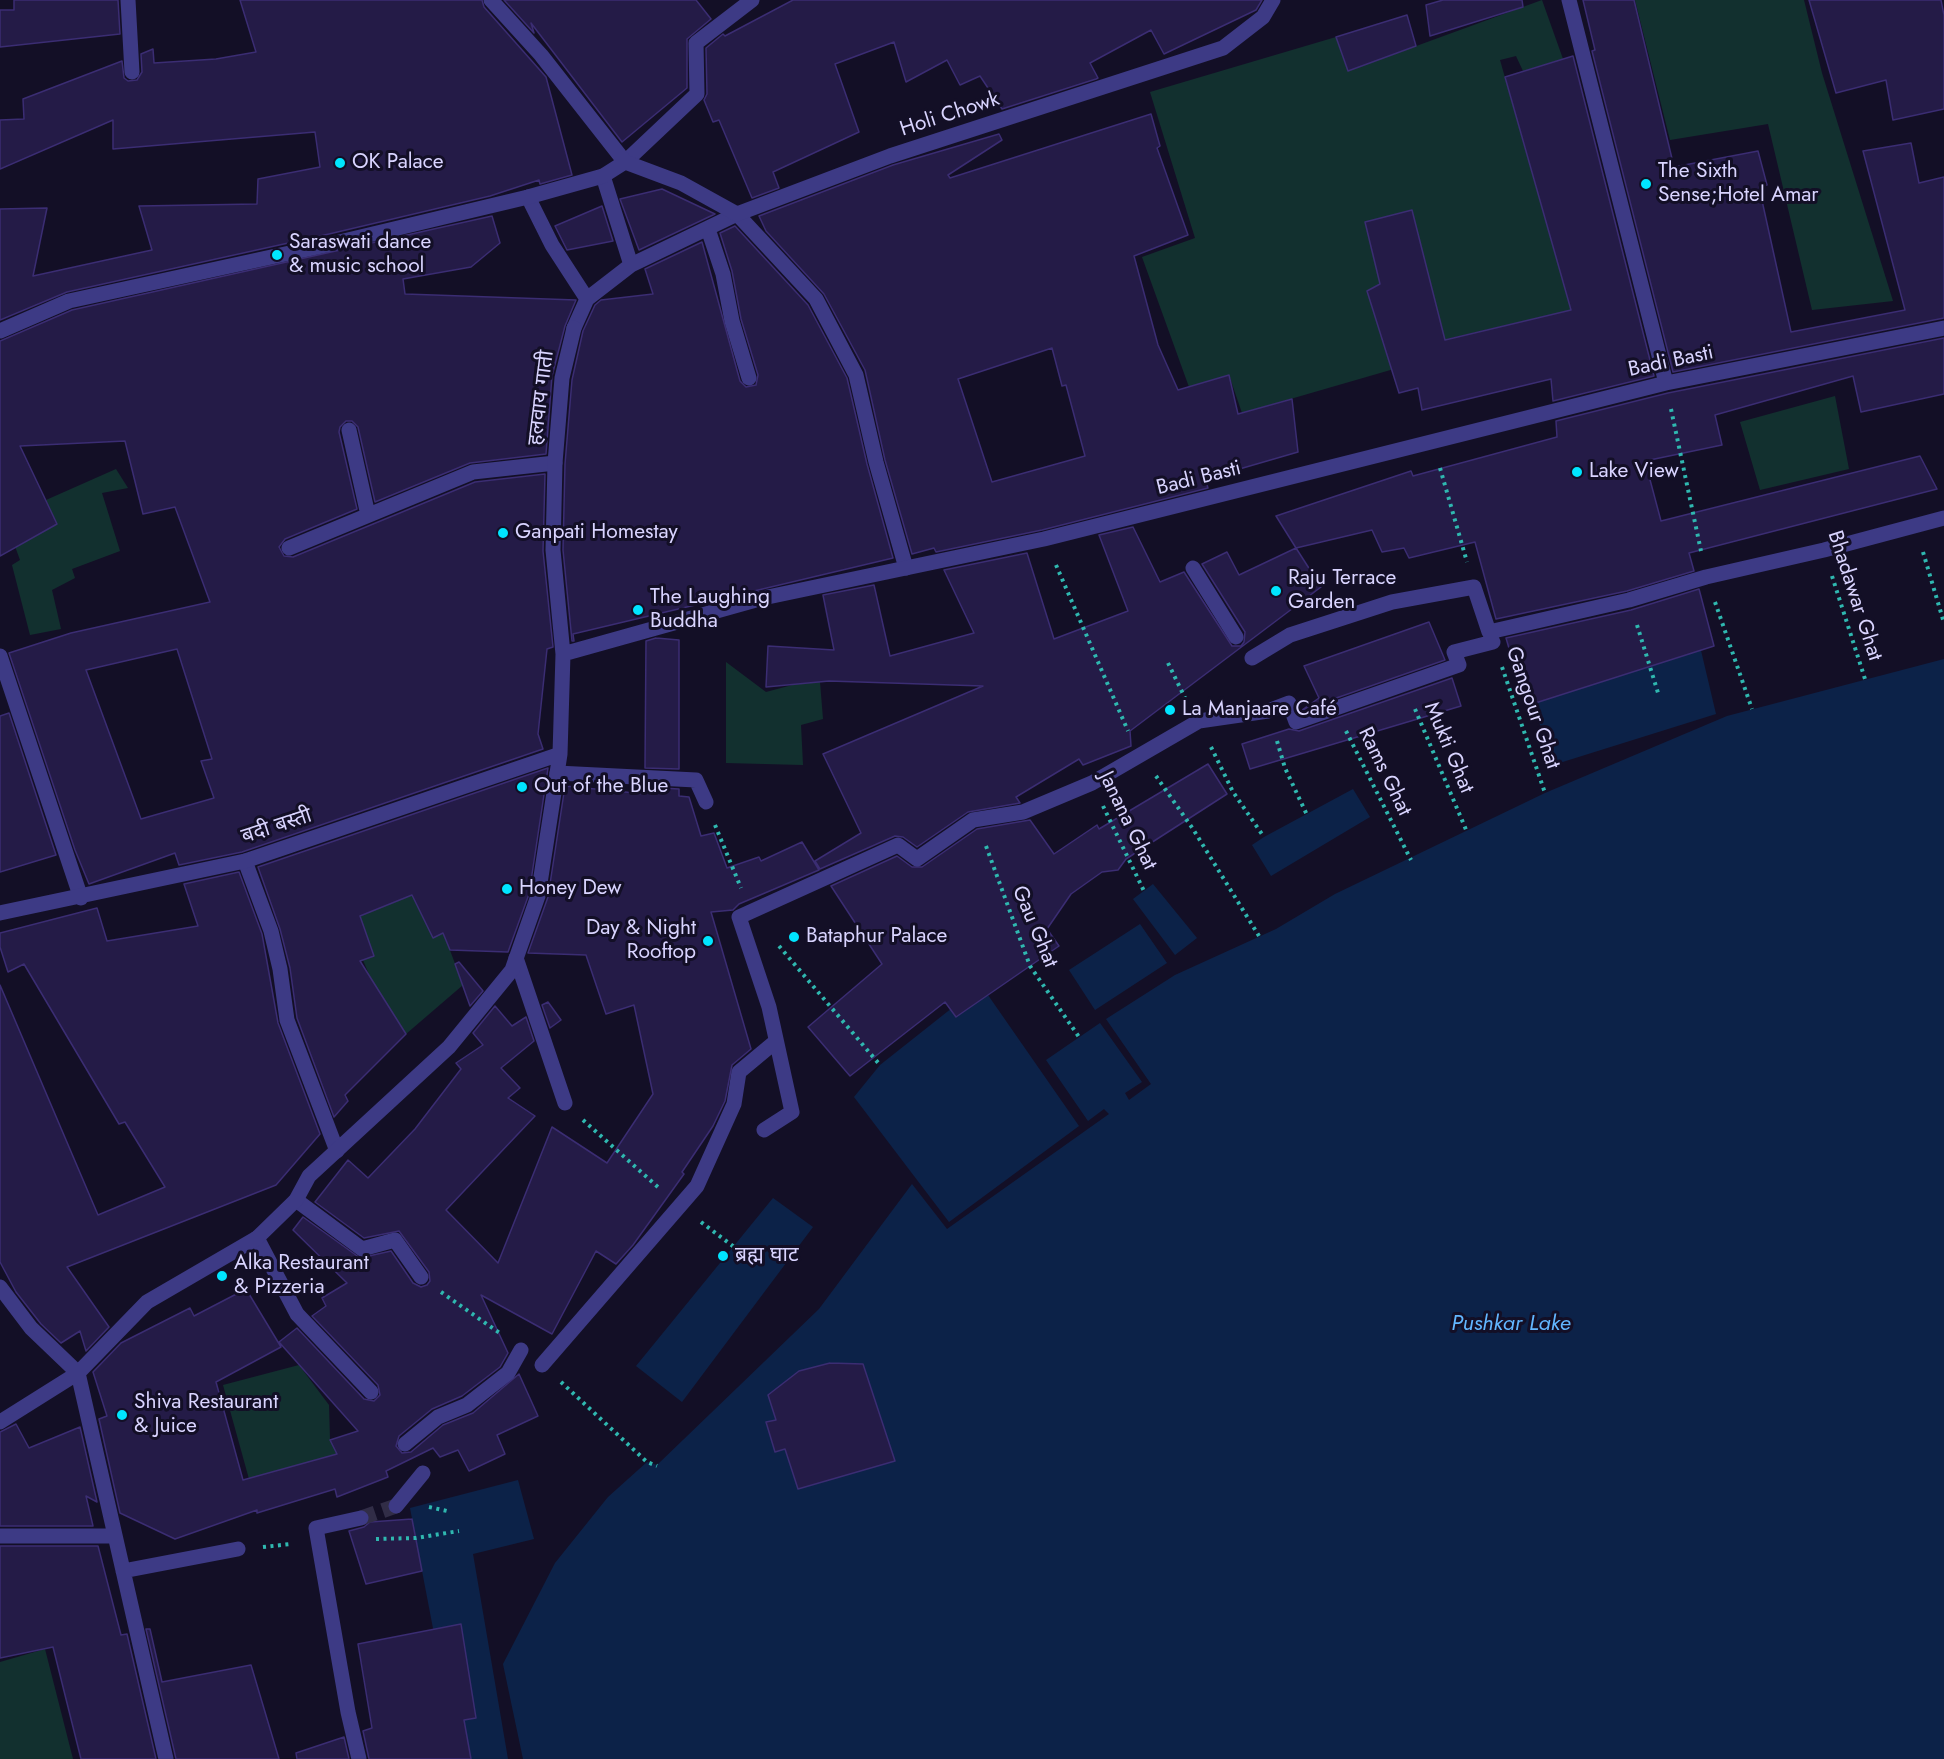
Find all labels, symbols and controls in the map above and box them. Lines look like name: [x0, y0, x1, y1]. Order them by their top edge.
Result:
street label: Holi Chowk: [897, 87, 1003, 143]
place label: OK Palace: [352, 150, 444, 176]
marker: OK Palace: [333, 156, 347, 170]
place label: The Sixth Sense;Hotel Amar: [1658, 159, 1819, 209]
marker: The Sixth Sense;Hotel Amar: [1639, 177, 1653, 191]
place label: Saraswati dance & music school: [289, 230, 431, 280]
marker: Saraswati dance & music school: [270, 248, 284, 262]
street label: Badi Basti: [1626, 341, 1716, 383]
street label: हलवाय गाती: [524, 349, 560, 447]
street label: Badi Basti: [1154, 456, 1244, 502]
place label: Lake View: [1589, 459, 1679, 485]
marker: Lake View: [1570, 465, 1584, 479]
place label: Ganpati Homestay: [515, 520, 678, 546]
marker: Ganpati Homestay: [496, 526, 510, 540]
street label: Bhadawar Ghat: [1821, 528, 1887, 664]
place label: Raju Terrace Garden: [1288, 566, 1396, 616]
marker: Raju Terrace Garden: [1269, 584, 1283, 598]
place label: The Laughing Buddha: [650, 585, 770, 635]
marker: The Laughing Buddha: [631, 603, 645, 617]
street label: Gangour Ghat: [1499, 643, 1565, 773]
place label: La Manjaare Café: [1182, 697, 1337, 723]
street label: Mukti Ghat: [1418, 699, 1478, 797]
marker: La Manjaare Café: [1163, 703, 1177, 717]
street label: Rams Ghat: [1352, 724, 1416, 820]
street label: Janana Ghat: [1092, 768, 1162, 874]
place label: Out of the Blue: [534, 774, 668, 800]
marker: Out of the Blue: [515, 780, 529, 794]
street label: बदी बस्ती: [239, 804, 315, 850]
place label: Honey Dew: [519, 876, 622, 902]
marker: Honey Dew: [500, 882, 514, 896]
street label: Gau Ghat: [1006, 882, 1062, 972]
place label: Day & Night Rooftop: [586, 916, 696, 966]
place label: Bataphur Palace: [806, 924, 947, 950]
marker: Bataphur Palace: [787, 930, 801, 944]
marker: Day & Night Rooftop: [701, 934, 715, 948]
place label: ब्रह्म घाट: [735, 1243, 799, 1269]
marker: ब्रह्म घाट: [716, 1249, 730, 1263]
place label: Alka Restaurant & Pizzeria: [234, 1251, 369, 1301]
marker: Alka Restaurant & Pizzeria: [215, 1269, 229, 1283]
water label: Pushkar Lake: [1451, 1312, 1571, 1338]
place label: Shiva Restaurant & Juice: [134, 1390, 278, 1440]
marker: Shiva Restaurant & Juice: [115, 1408, 129, 1422]

